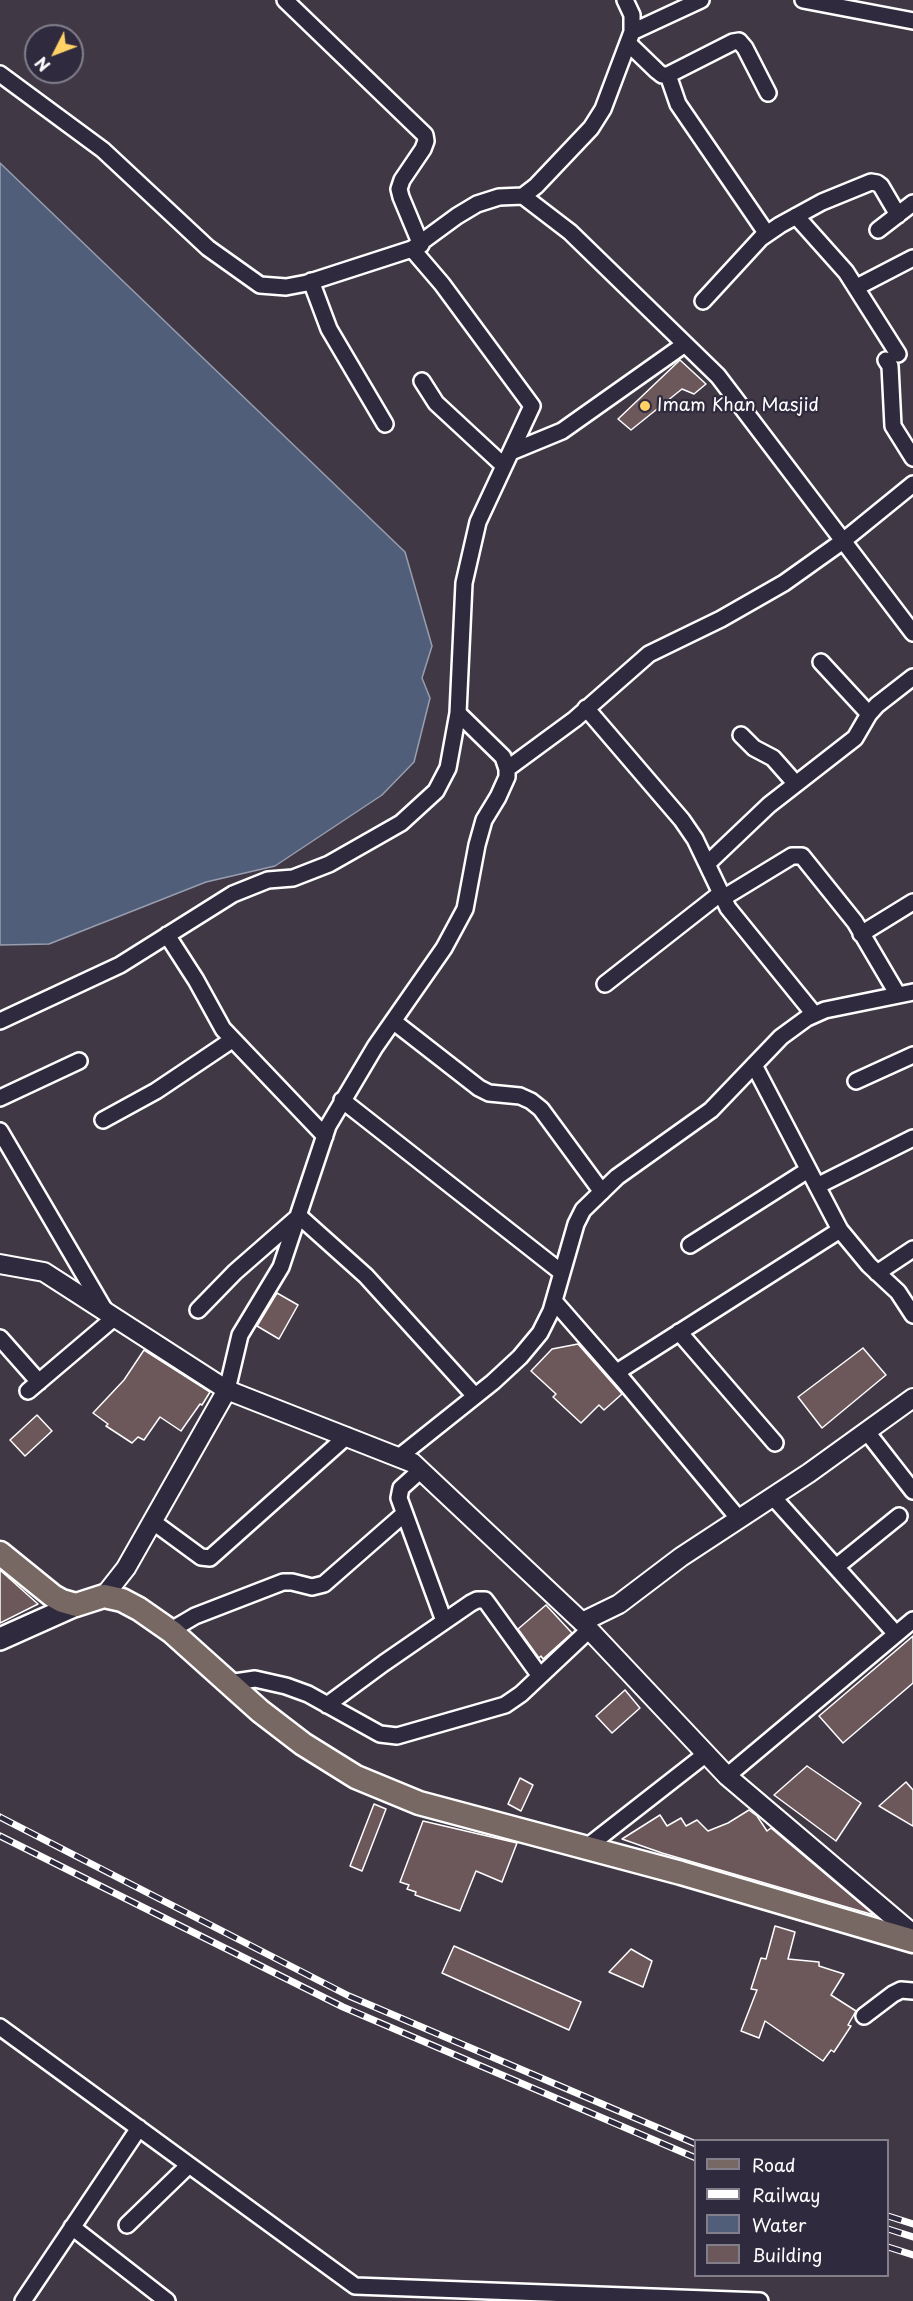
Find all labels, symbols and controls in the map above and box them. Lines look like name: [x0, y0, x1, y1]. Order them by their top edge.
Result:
north arrow: [24, 24, 84, 84]
text: N: [29, 52, 55, 77]
place label: Imam Khan Masjid: [657, 395, 819, 417]
marker: Imam Khan Masjid: [638, 399, 652, 413]
legend: [694, 2139, 889, 2277]
text: Road: [752, 2151, 796, 2178]
text: Railway: [752, 2181, 820, 2208]
text: Water: [752, 2211, 806, 2238]
text: Building: [752, 2241, 822, 2268]

